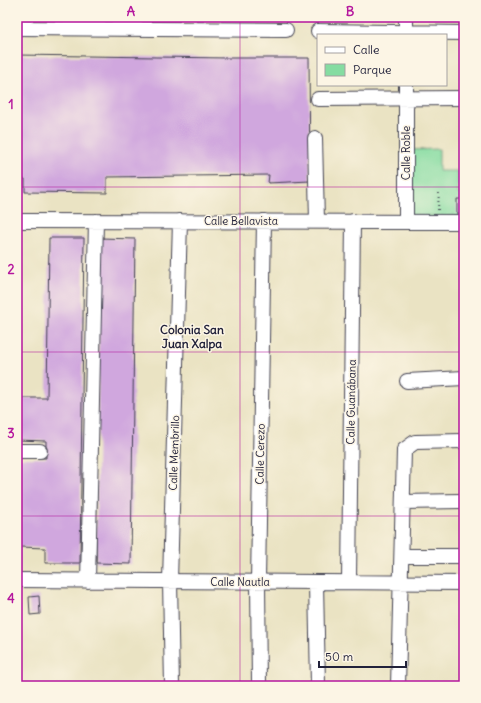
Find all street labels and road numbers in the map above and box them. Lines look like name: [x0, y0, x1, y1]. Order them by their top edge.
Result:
street label: Calle Roble: [399, 126, 413, 180]
street label: Calle Bellavista: [204, 214, 278, 228]
street label: Calle Guanábana: [343, 359, 359, 445]
street label: Calle Membrillo: [166, 415, 182, 491]
street label: Calle Cerezo: [252, 423, 268, 485]
street label: Calle Nautla: [210, 575, 270, 589]

